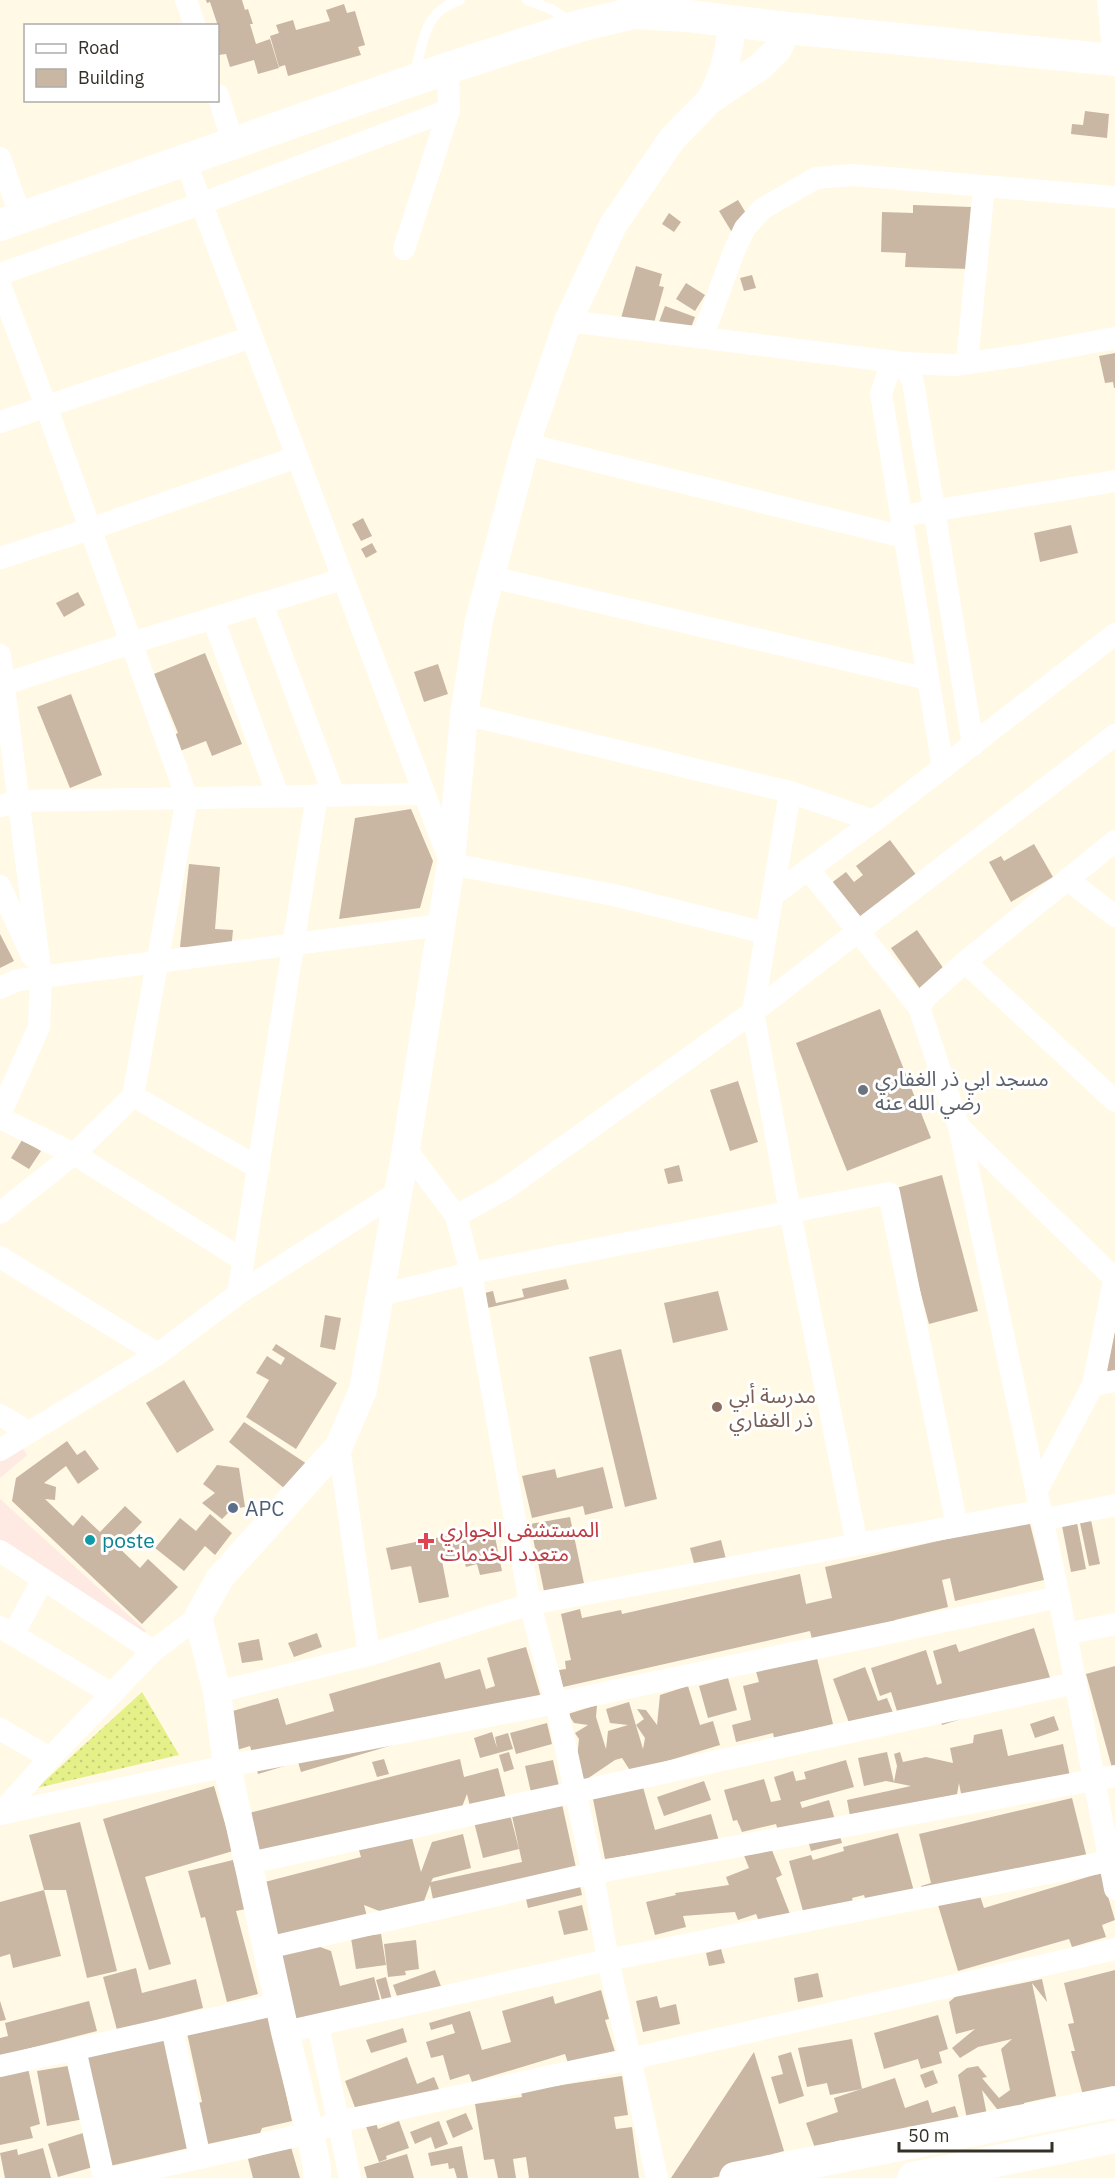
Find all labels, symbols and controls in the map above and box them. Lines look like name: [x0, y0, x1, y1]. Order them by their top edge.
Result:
legend: [24, 24, 219, 102]
text: Road: [78, 36, 119, 59]
text: Building: [78, 66, 145, 89]
place label: مسجد ابي ذر الغفاري رضي الله عنه: [875, 1064, 1049, 1119]
marker: مسجد ابي ذر الغفاري رضي الله عنه: [856, 1083, 870, 1097]
place label: مدرسة أبي ذر الغفاري: [729, 1381, 816, 1436]
marker: مدرسة أبي ذر الغفاري: [710, 1400, 724, 1414]
place label: APC: [245, 1494, 284, 1522]
marker: APC: [226, 1501, 240, 1515]
place label: المستشفى الجواري متعدد الخدمات: [440, 1515, 599, 1567]
place label: poste: [102, 1526, 155, 1554]
marker: المستشفى الجواري متعدد الخدمات: [417, 1532, 435, 1550]
marker: poste: [83, 1533, 97, 1547]
scale bar: [899, 2115, 1052, 2153]
text: 50 m: [908, 2124, 950, 2147]

